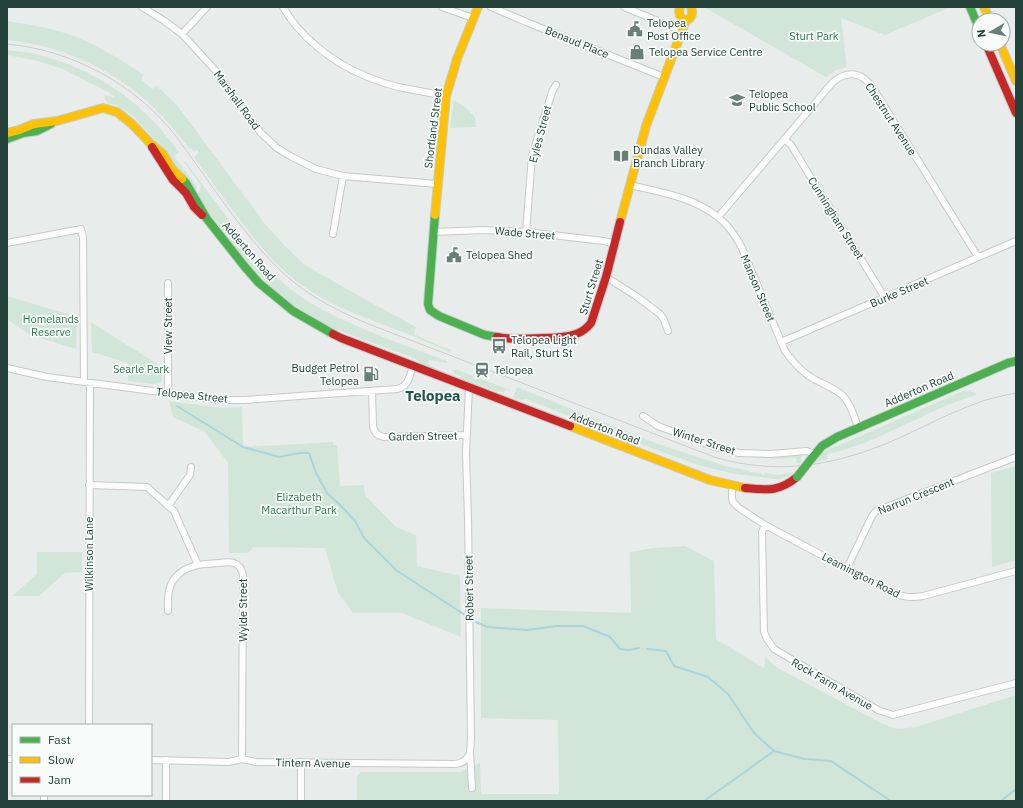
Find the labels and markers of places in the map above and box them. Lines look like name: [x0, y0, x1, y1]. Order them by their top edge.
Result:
place label: Telopea Post Office: [647, 16, 700, 43]
public building icon: Telopea Post Office: [626, 20, 644, 38]
shop icon: Telopea Service Centre: [628, 43, 646, 61]
place label: Telopea Service Centre: [649, 45, 763, 59]
place label: Telopea Public School: [749, 87, 816, 114]
school or university icon: Telopea Public School: [728, 91, 746, 109]
place label: Dundas Valley Branch Library: [633, 143, 705, 170]
library icon: Dundas Valley Branch Library: [612, 147, 630, 165]
public building icon: Telopea Shed: [445, 246, 463, 264]
place label: Telopea Shed: [466, 248, 533, 262]
place label: Telopea Light Rail, Sturt St: [511, 333, 577, 360]
bus stop icon: Telopea Light Rail, Sturt St: [490, 337, 508, 355]
place label: Budget Petrol Telopea: [291, 361, 359, 388]
station icon: Telopea: [473, 361, 491, 379]
place label: Telopea: [494, 363, 533, 377]
fuel station icon: Budget Petrol Telopea: [362, 365, 380, 383]

